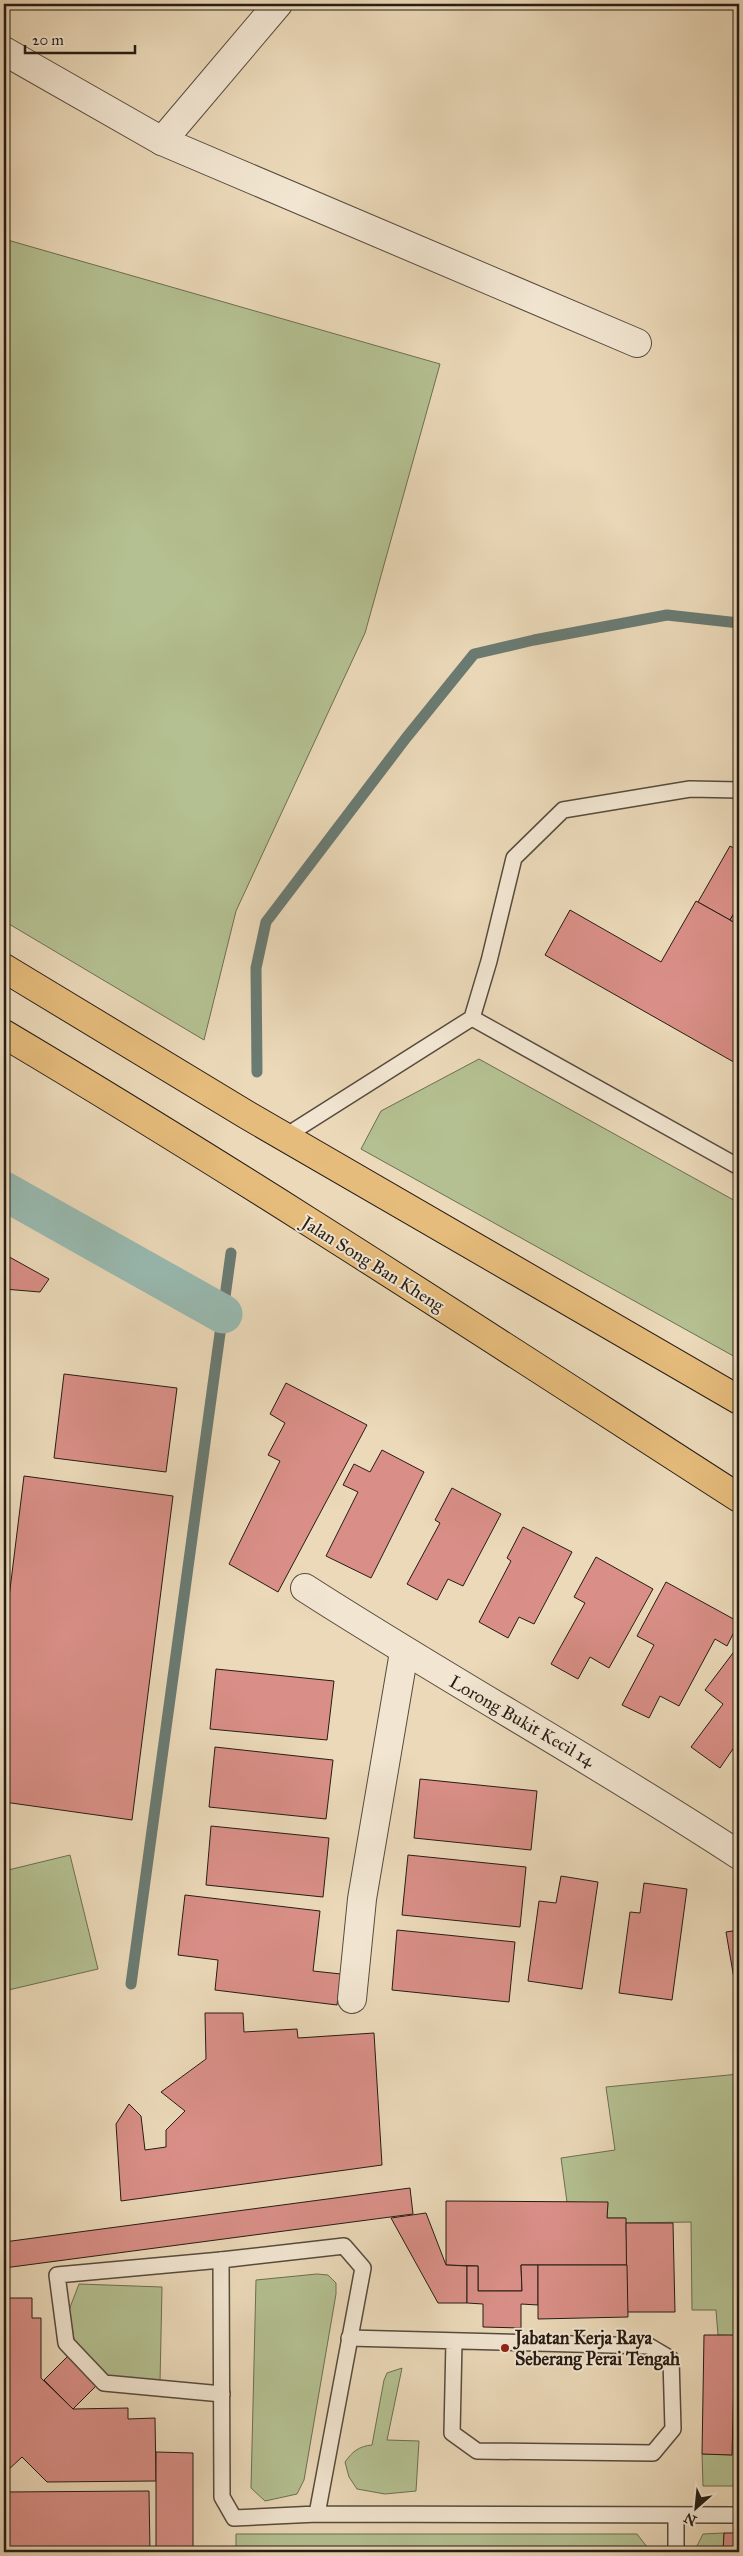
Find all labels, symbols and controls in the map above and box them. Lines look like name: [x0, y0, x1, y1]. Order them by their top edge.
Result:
scale bar: [25, 22, 135, 54]
text: 20 m: [32, 31, 64, 49]
street label: Jalan Song Ban Kheng: [296, 1210, 449, 1318]
street label: Lorong Bukit Kecil 14: [445, 1671, 599, 1773]
place label: Jabatan Kerja Raya Seberang Perai Tengah: [513, 2327, 681, 2371]
marker: Jabatan Kerja Raya Seberang Perai Tengah: [499, 2342, 511, 2354]
north arrow: [670, 2484, 720, 2534]
text: N: [681, 2509, 699, 2529]

